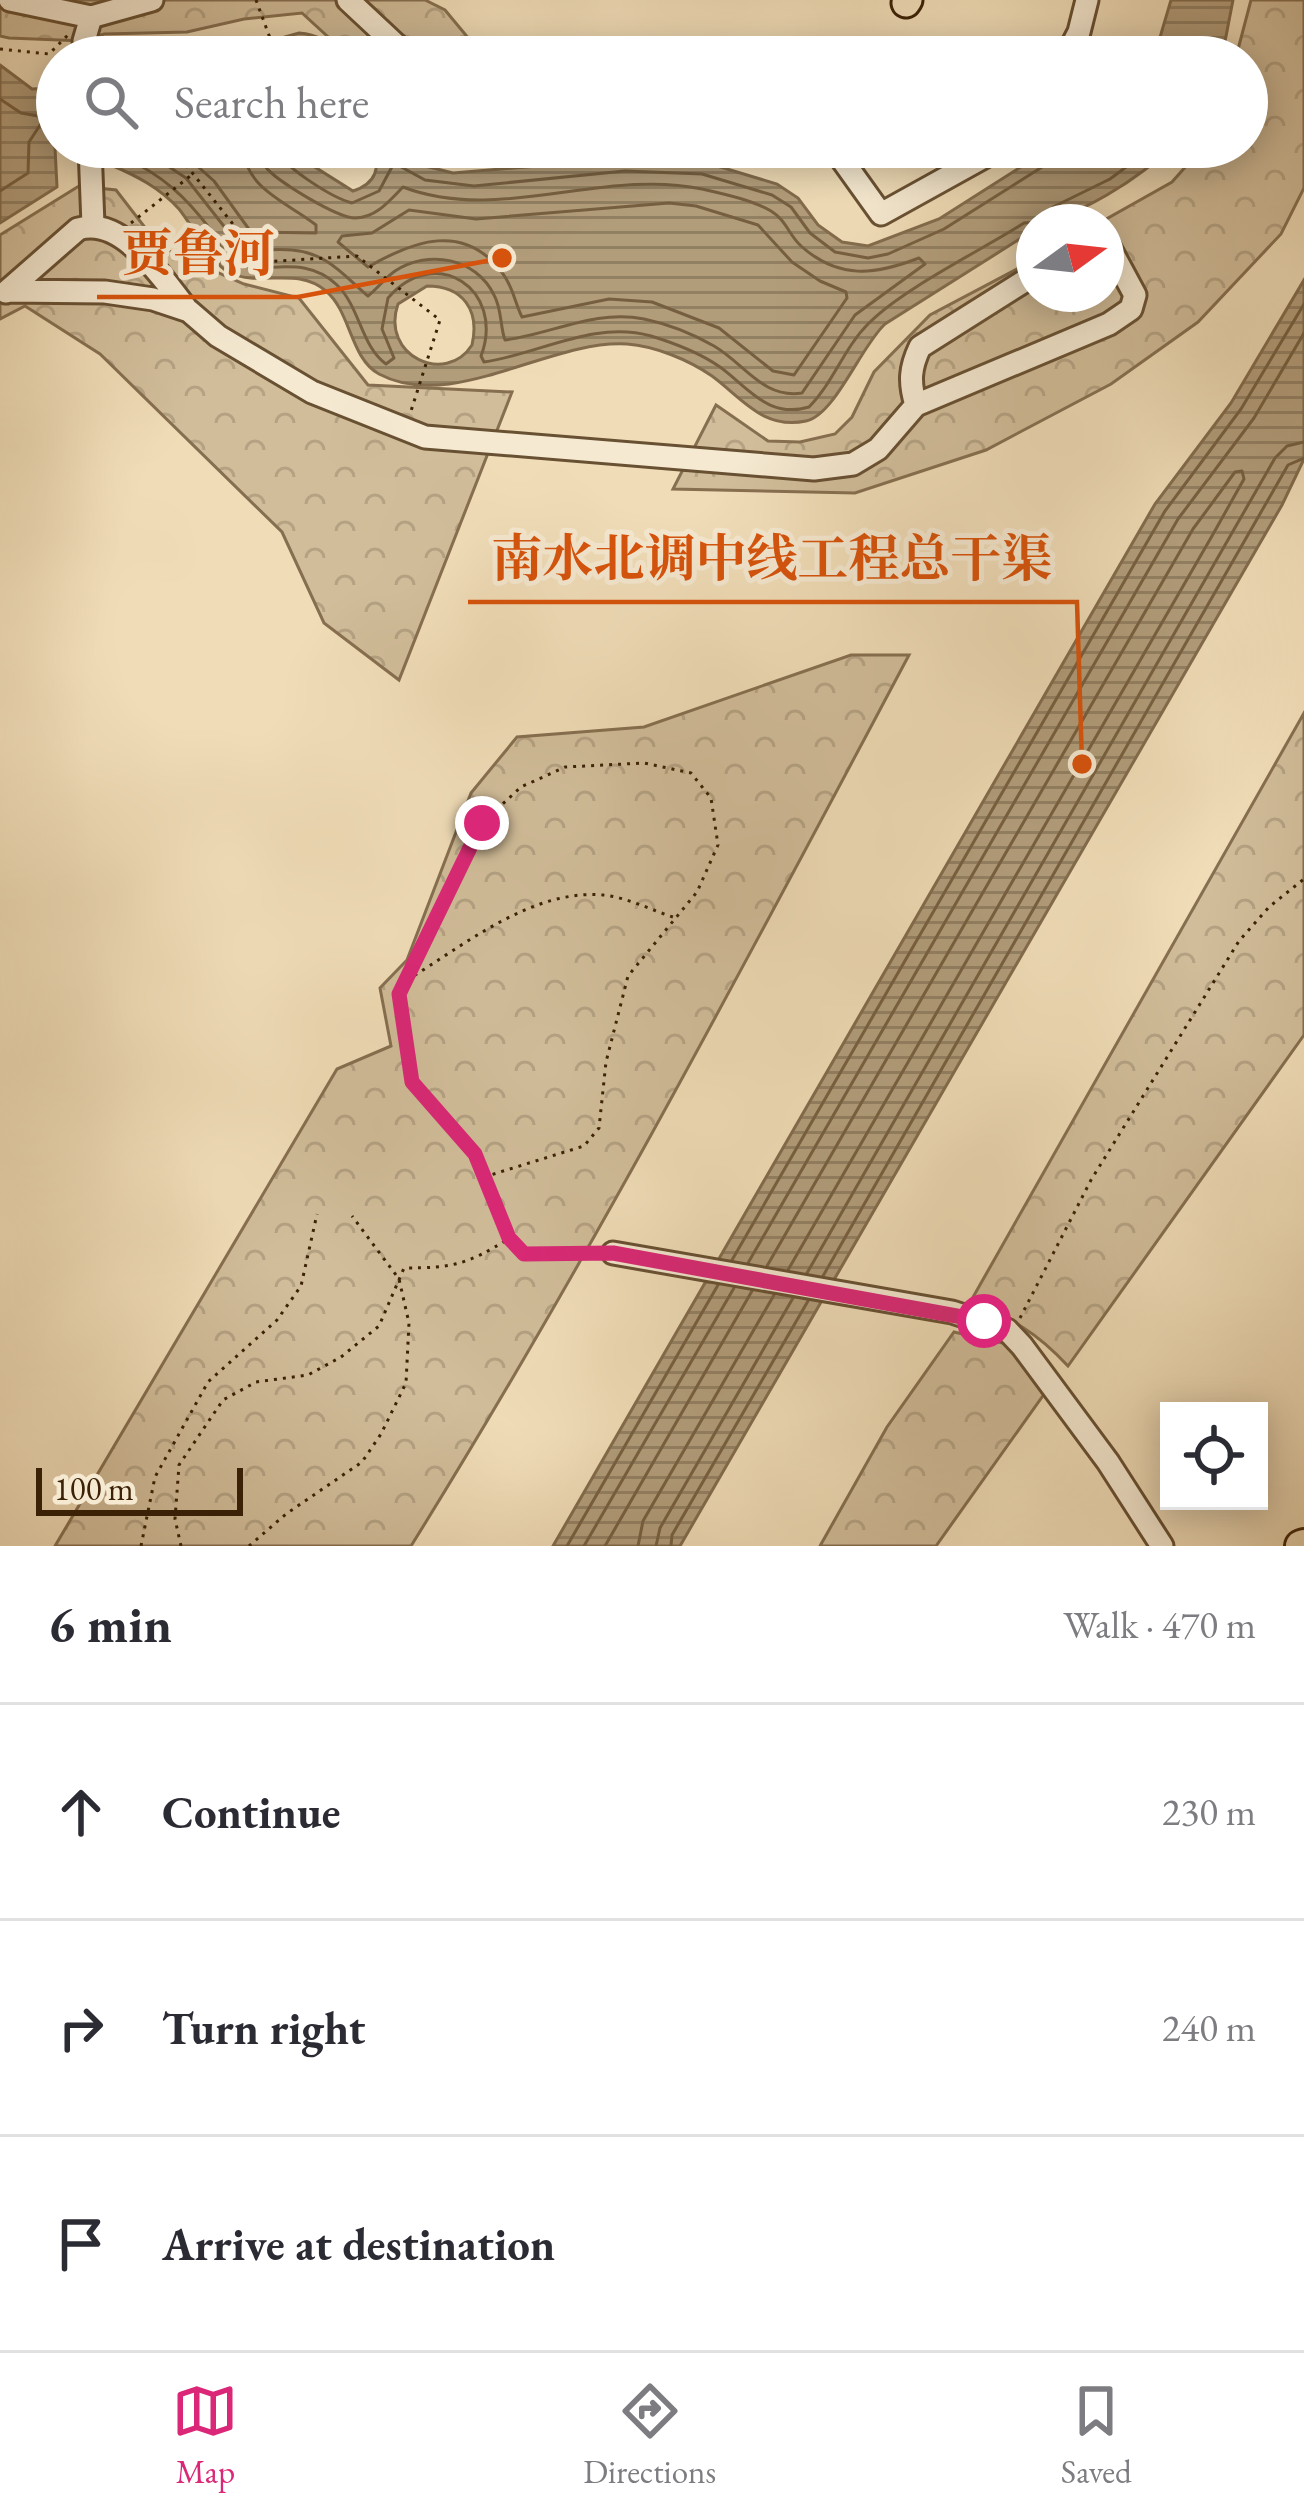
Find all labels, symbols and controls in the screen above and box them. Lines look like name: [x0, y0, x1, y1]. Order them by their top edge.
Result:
search box: [36, 36, 1268, 168]
icon: search: [78, 69, 144, 135]
text: Search here: [174, 73, 369, 131]
north arrow: [1016, 204, 1124, 312]
callout: 贾鲁河: [97, 210, 298, 297]
text: 贾鲁河: [121, 220, 275, 286]
callout: 南水北调中线工程总干渠: [468, 515, 1077, 602]
text: 南水北调中线工程总干渠: [491, 525, 1053, 591]
route end: [455, 796, 509, 850]
route start: [957, 1294, 1011, 1348]
map controls: [1160, 1402, 1268, 1510]
button: locate: [1160, 1402, 1268, 1510]
scale bar: [36, 1462, 243, 1515]
text: 100 m: [54, 1467, 134, 1510]
text: 6 min: [48, 1591, 172, 1657]
text: Walk · 470 m: [1063, 1599, 1256, 1650]
icon: ahead: [48, 1779, 114, 1845]
text: Continue: [162, 1783, 340, 1841]
text: 230 m: [1162, 1786, 1256, 1837]
icon: right: [48, 1995, 114, 2061]
text: Turn right: [162, 1999, 365, 2057]
text: 240 m: [1162, 2002, 1256, 2053]
icon: arrive: [48, 2211, 114, 2277]
text: Arrive at destination: [162, 2215, 555, 2273]
tab: Map: [172, 2378, 238, 2493]
tab: Directions: [583, 2378, 716, 2493]
tab: Saved: [1061, 2378, 1132, 2493]

